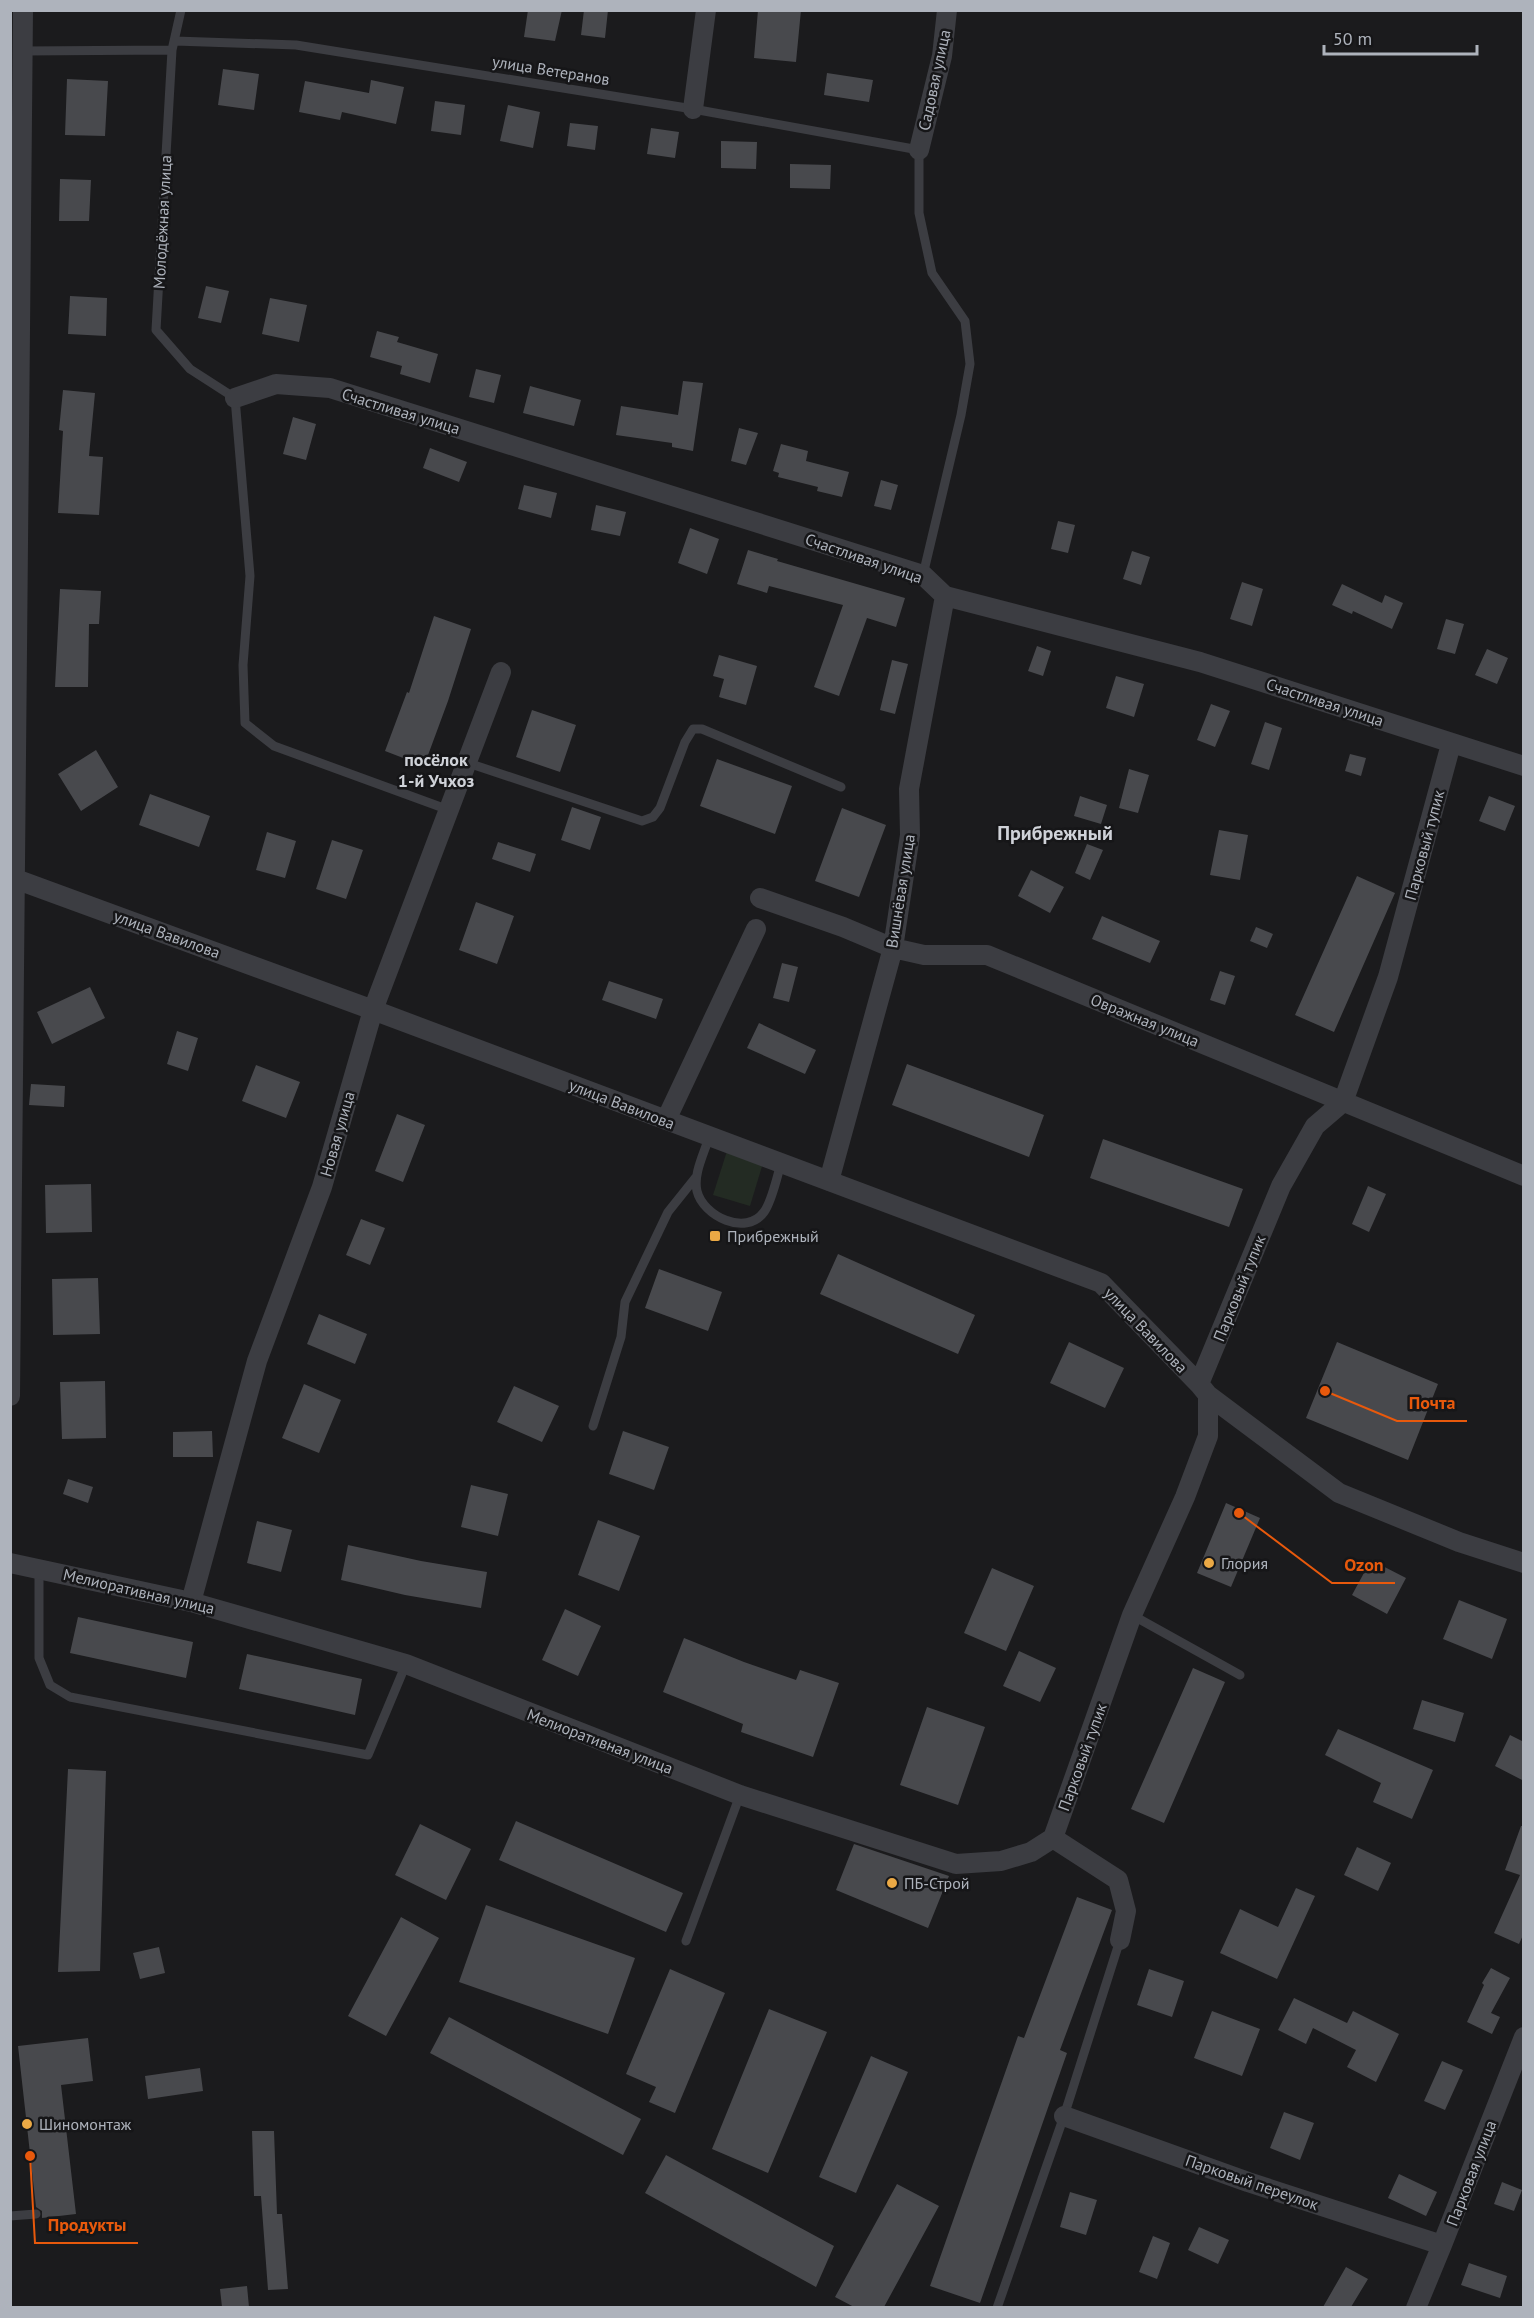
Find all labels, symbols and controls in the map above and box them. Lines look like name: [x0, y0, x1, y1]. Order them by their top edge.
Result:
scale bar: [1324, 18, 1477, 56]
text: 50 m: [1333, 27, 1372, 50]
street label: Садовая улица: [914, 28, 954, 132]
street label: улица Ветеранов: [491, 51, 611, 89]
street label: Молодёжная улица: [149, 155, 175, 289]
street label: Счастливая улица: [339, 384, 463, 438]
street label: Счастливая улица: [803, 529, 925, 587]
street label: Счастливая улица: [1264, 674, 1386, 730]
district label: посёлок 1-й Учхоз: [398, 748, 474, 792]
street label: Парковый тупик: [1400, 787, 1448, 902]
district label: Прибрежный: [997, 820, 1113, 846]
street label: Вишнёвая улица: [881, 833, 919, 949]
street label: улица Вавилова: [111, 906, 223, 962]
street label: Овражная улица: [1088, 989, 1202, 1051]
street label: улица Вавилова: [566, 1075, 678, 1133]
street label: Новая улица: [315, 1089, 359, 1179]
place label: Прибрежный: [727, 1226, 819, 1246]
marker: Прибрежный: [708, 1229, 722, 1243]
street label: Парковый тупик: [1209, 1231, 1270, 1344]
street label: улица Вавилова: [1100, 1283, 1192, 1377]
callout: Почта: [1397, 1385, 1467, 1421]
text: Почта: [1409, 1391, 1455, 1414]
callout: Ozon: [1332, 1547, 1395, 1583]
place label: Глория: [1221, 1553, 1268, 1573]
text: Ozon: [1344, 1553, 1384, 1576]
marker: Глория: [1202, 1556, 1216, 1570]
street label: Мелиоративная улица: [61, 1564, 217, 1618]
street label: Парковый тупик: [1053, 1700, 1111, 1814]
street label: Мелиоративная улица: [524, 1704, 676, 1778]
place label: ПБ-Строй: [904, 1873, 970, 1893]
marker: ПБ-Строй: [885, 1876, 899, 1890]
place label: Шиномонтаж: [39, 2114, 132, 2134]
marker: Шиномонтаж: [20, 2117, 34, 2131]
street label: Парковая улица: [1442, 2117, 1500, 2229]
street label: Парковый переулок: [1183, 2150, 1322, 2214]
callout: Продукты: [35, 2207, 138, 2243]
text: Продукты: [48, 2213, 126, 2236]

